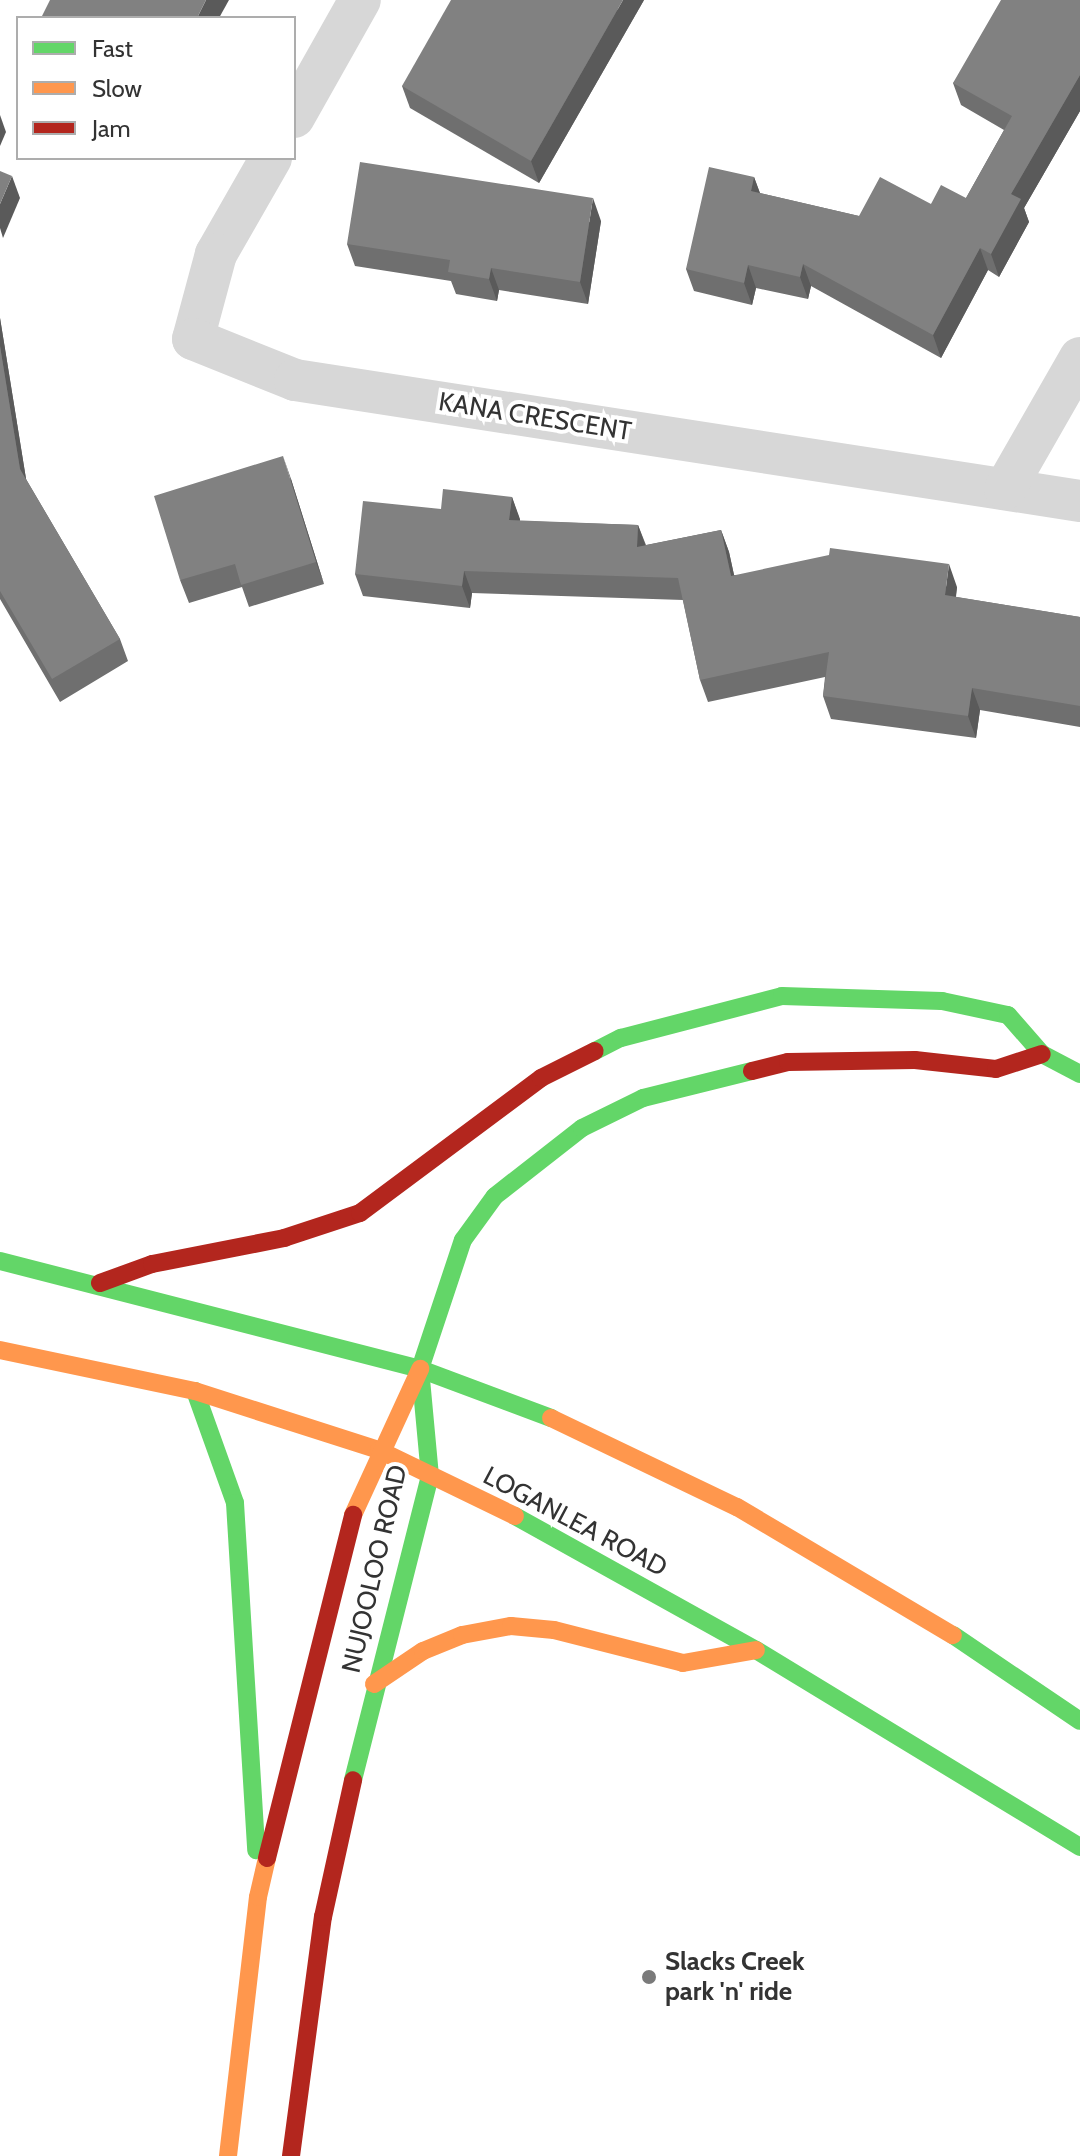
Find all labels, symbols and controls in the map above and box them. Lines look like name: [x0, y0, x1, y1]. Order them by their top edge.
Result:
legend: [16, 16, 296, 160]
text: Fast: [92, 34, 133, 63]
text: Slow: [92, 74, 142, 103]
text: Jam: [92, 114, 130, 143]
street label: KANA CRESCENT: [436, 386, 634, 448]
street label: LOGANLEA ROAD: [478, 1460, 672, 1584]
street label: NUJOOLOO ROAD: [336, 1462, 414, 1676]
place label: Slacks Creek park 'n' ride: [665, 1946, 805, 2008]
marker: Slacks Creek park 'n' ride: [640, 1968, 658, 1986]

